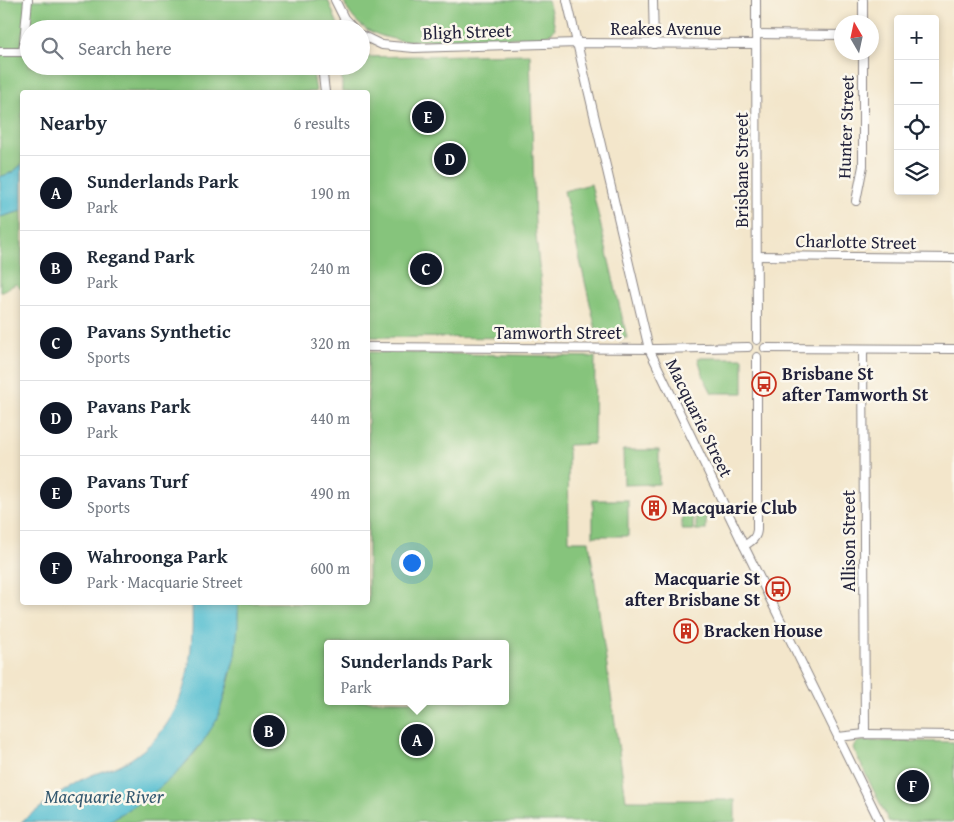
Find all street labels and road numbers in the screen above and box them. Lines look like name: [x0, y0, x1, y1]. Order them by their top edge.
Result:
street label: Reakes Avenue: [611, 15, 721, 42]
street label: Bligh Street: [422, 16, 513, 47]
street label: Hunter Street: [830, 74, 861, 179]
street label: Brisbane Street: [728, 112, 755, 228]
street label: Charlotte Street: [795, 227, 917, 256]
street label: Tamworth Street: [494, 319, 622, 346]
street label: Macquarie Street: [659, 354, 740, 482]
street label: Allison Street: [835, 489, 862, 592]

